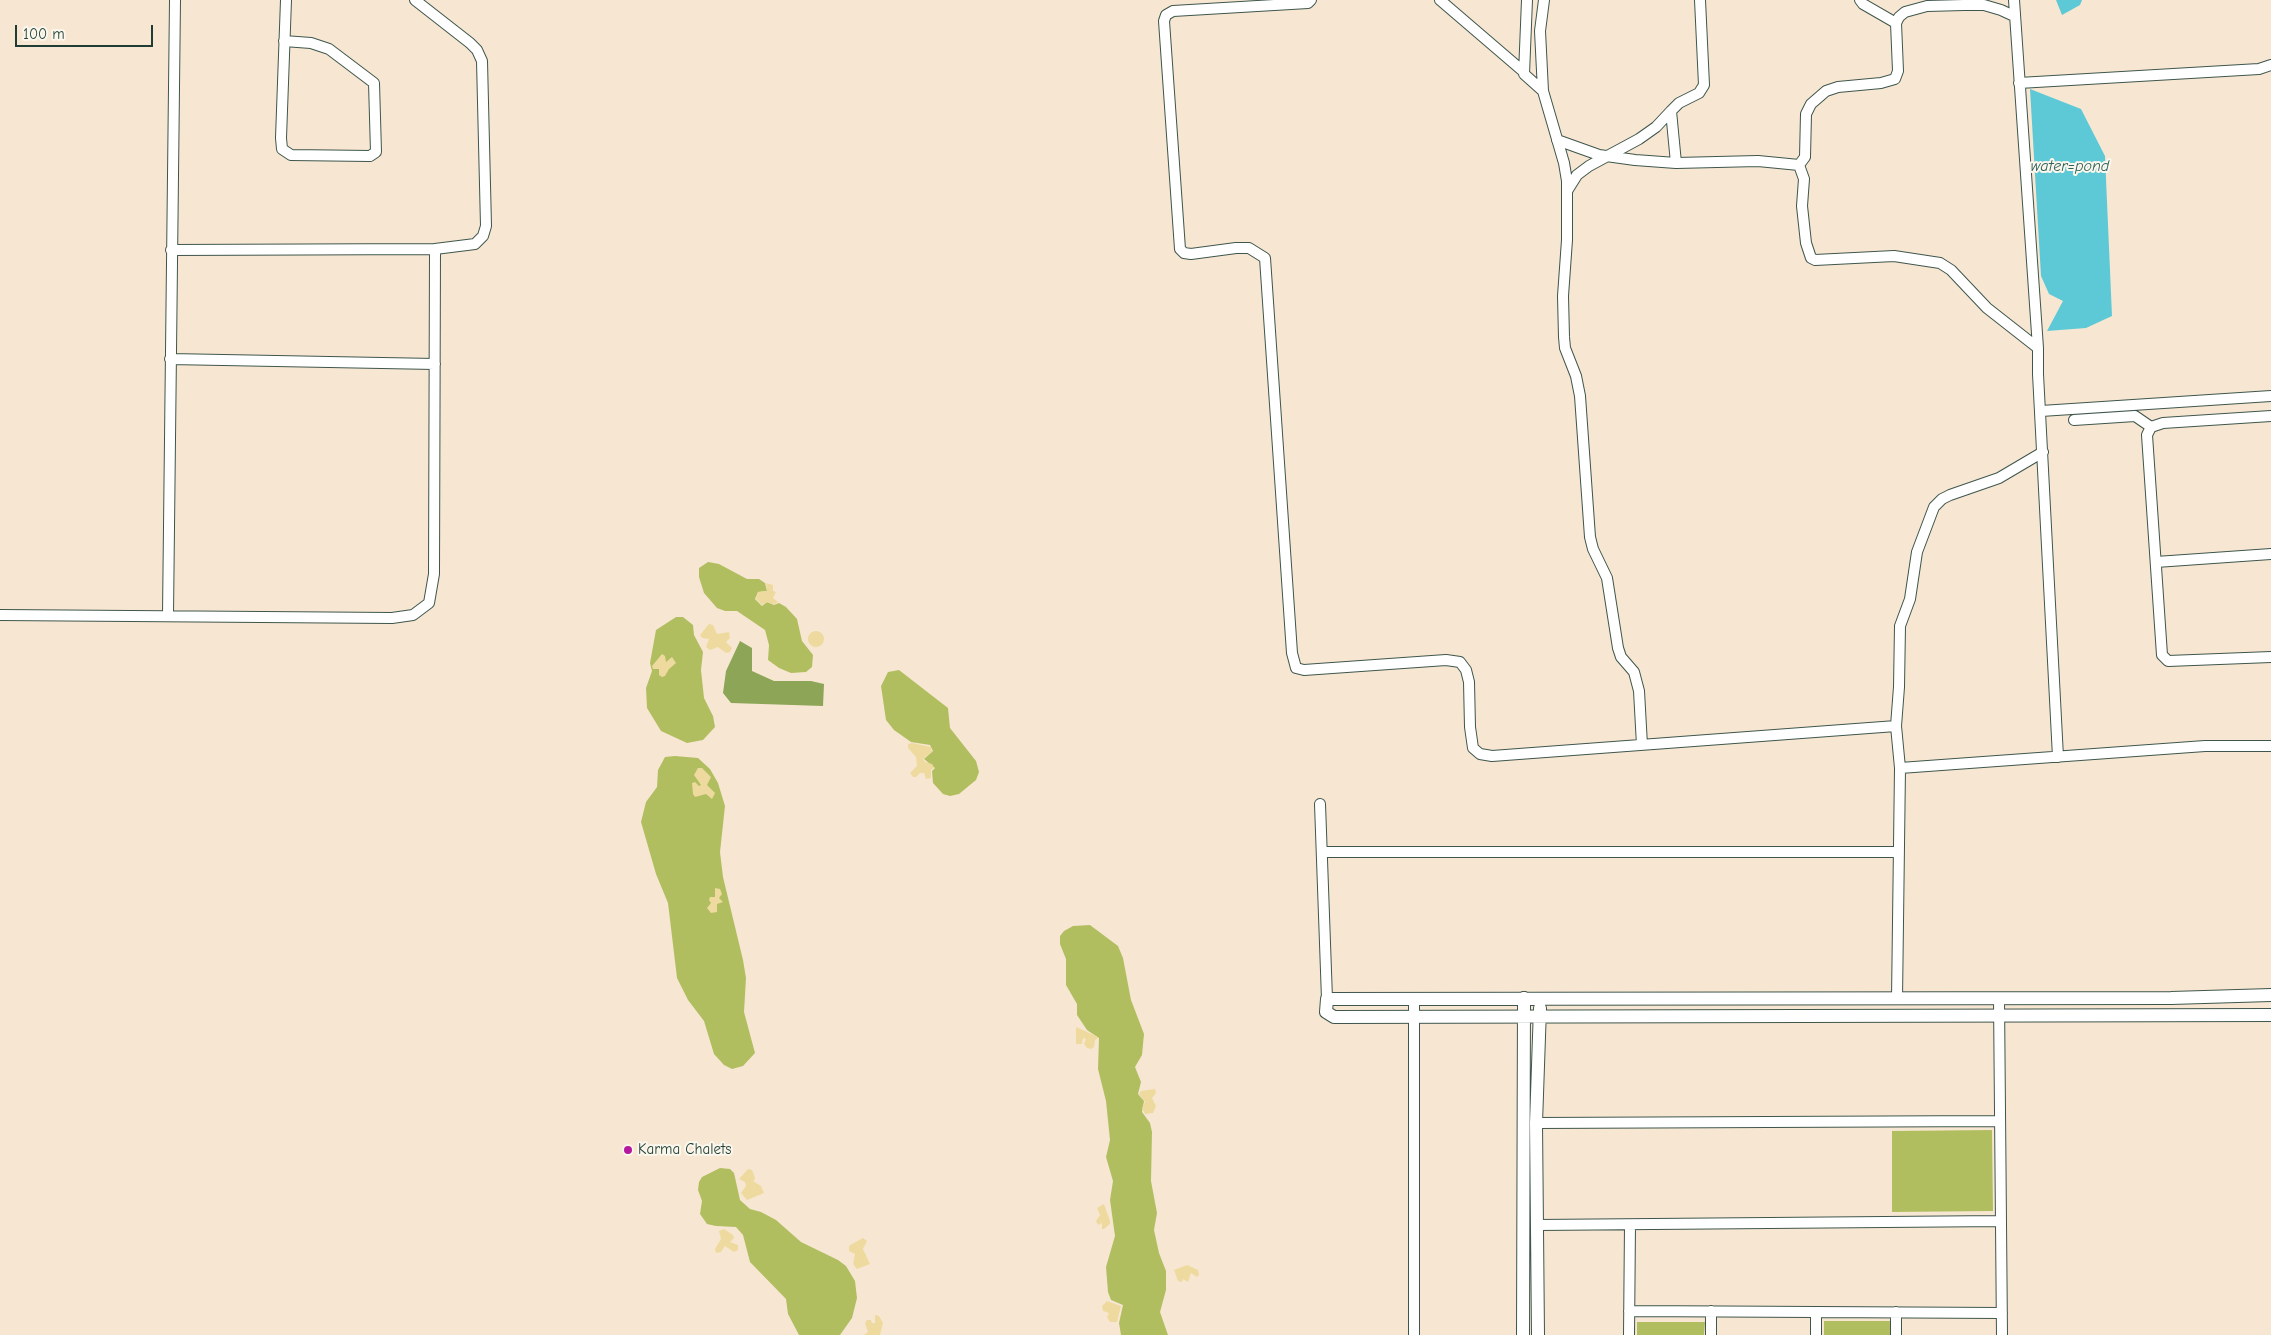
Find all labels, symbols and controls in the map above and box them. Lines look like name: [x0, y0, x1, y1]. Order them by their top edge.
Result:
scale bar: [18, 15, 155, 47]
text: 100 m: [23, 25, 65, 43]
water label: water=pond: [2031, 156, 2109, 176]
place label: Karma Chalets: [638, 1141, 732, 1159]
marker: Karma Chalets: [622, 1144, 634, 1156]

